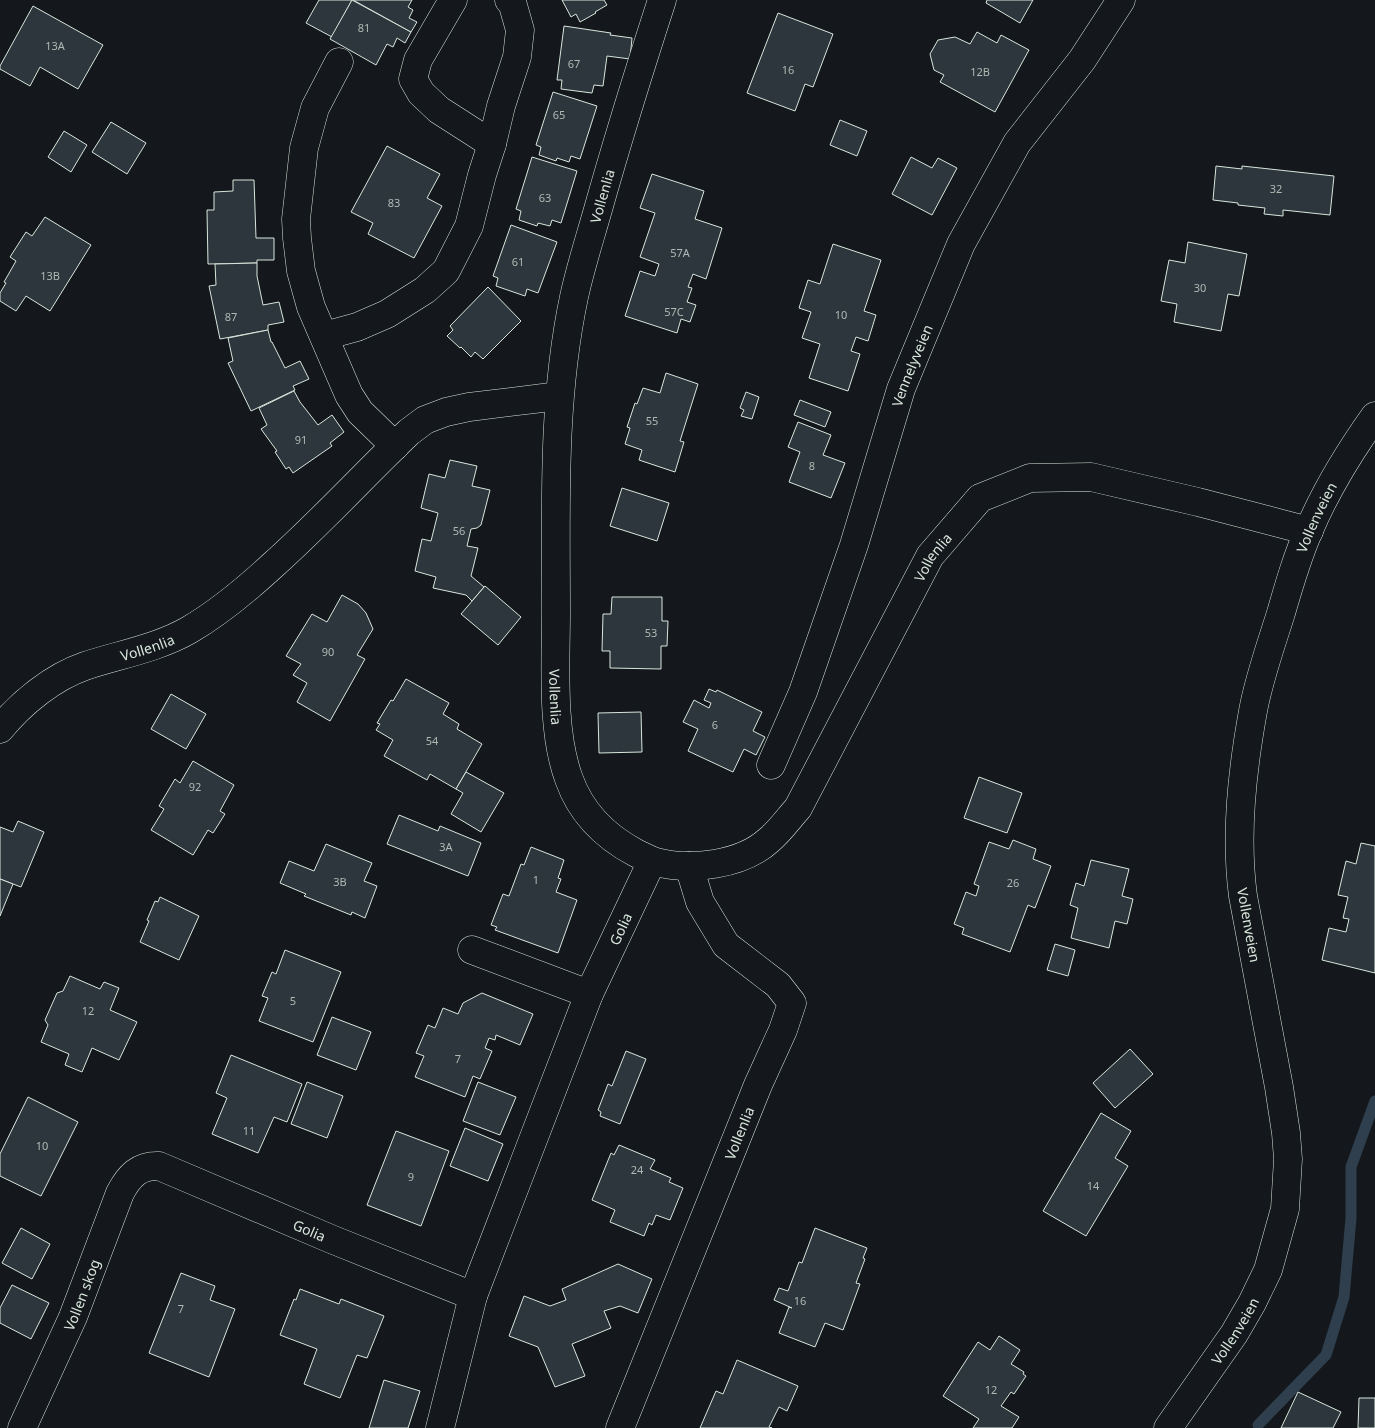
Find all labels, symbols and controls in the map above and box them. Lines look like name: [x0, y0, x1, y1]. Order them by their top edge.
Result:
house number: 81: [358, 20, 370, 35]
house number: 13A: [45, 38, 66, 53]
house number: 67: [568, 56, 580, 71]
house number: 16: [782, 62, 794, 77]
house number: 12B: [970, 64, 990, 79]
house number: 65: [553, 107, 565, 122]
street label: Vollenlia: [585, 167, 619, 225]
house number: 32: [1270, 181, 1282, 196]
house number: 63: [539, 190, 551, 205]
house number: 83: [388, 195, 400, 210]
house number: 57A: [670, 245, 691, 260]
house number: 61: [512, 254, 524, 269]
house number: 13B: [40, 268, 60, 283]
house number: 30: [1194, 280, 1206, 295]
house number: 57C: [664, 304, 684, 319]
house number: 10: [835, 307, 847, 322]
house number: 87: [225, 309, 237, 324]
street label: Vennelyveien: [887, 321, 936, 409]
house number: 55: [646, 413, 658, 428]
house number: 91: [295, 432, 307, 447]
house number: 8: [809, 458, 815, 473]
street label: Vollenveien: [1291, 478, 1340, 555]
house number: 56: [453, 523, 465, 538]
street label: Vollenlia: [909, 528, 956, 585]
house number: 53: [645, 625, 657, 640]
street label: Vollenlia: [118, 629, 177, 665]
house number: 90: [322, 644, 334, 659]
street label: Vollenlia: [546, 669, 567, 726]
house number: 6: [712, 717, 718, 732]
house number: 54: [426, 733, 439, 748]
house number: 92: [189, 779, 201, 794]
house number: 3A: [439, 839, 454, 854]
house number: 1: [533, 872, 539, 887]
house number: 3B: [333, 874, 347, 889]
house number: 26: [1007, 875, 1019, 890]
street label: Vollenveien: [1233, 886, 1265, 964]
street label: Golia: [604, 909, 636, 948]
house number: 5: [290, 993, 296, 1008]
house number: 12: [82, 1003, 94, 1018]
house number: 7: [455, 1051, 461, 1066]
street label: Vollenlia: [720, 1104, 758, 1162]
house number: 11: [243, 1123, 255, 1138]
house number: 10: [36, 1138, 48, 1153]
house number: 24: [631, 1162, 644, 1177]
house number: 9: [408, 1169, 414, 1184]
house number: 14: [1087, 1178, 1100, 1193]
street label: Golia: [290, 1215, 329, 1245]
street label: Vollen skog: [59, 1256, 104, 1334]
house number: 16: [794, 1293, 806, 1308]
street label: Vollenveien: [1206, 1294, 1263, 1368]
house number: 7: [178, 1301, 184, 1316]
house number: 12: [985, 1382, 997, 1397]

